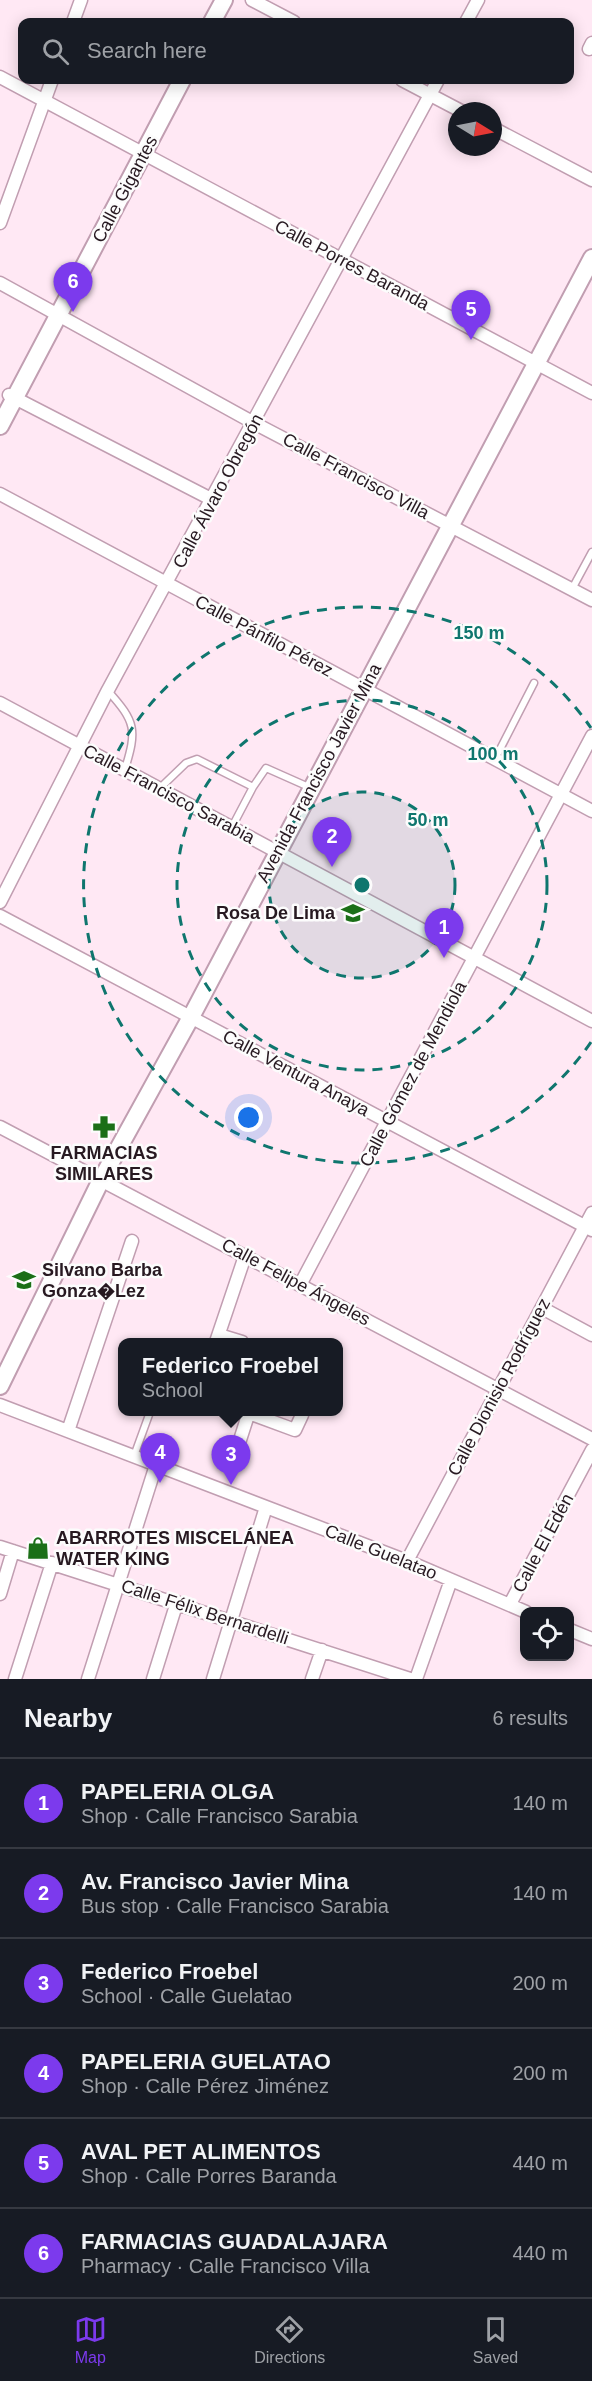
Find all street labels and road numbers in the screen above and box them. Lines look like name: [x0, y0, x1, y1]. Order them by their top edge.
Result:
street label: Calle Gigantes: [88, 132, 162, 246]
street label: Calle Porres Baranda: [271, 216, 434, 315]
street label: Calle Álvaro Obregón: [169, 410, 267, 572]
street label: Calle Francisco Villa: [279, 429, 433, 523]
street label: Calle Pánfilo Pérez: [192, 591, 336, 681]
street label: Avenida Francisco Javier Mina: [253, 659, 386, 886]
street label: Calle Francisco Sarabia: [80, 740, 259, 848]
street label: Calle Gómez de Mendiola: [356, 977, 471, 1170]
street label: Calle Ventura Anaya: [219, 1026, 374, 1121]
street label: Calle Felipe Ángeles: [218, 1234, 374, 1330]
street label: Calle Dionisio Rodríguez: [444, 1295, 554, 1479]
street label: Calle El Edén: [509, 1490, 577, 1596]
street label: Calle Guelatao: [322, 1520, 440, 1584]
street label: Calle Félix Bernardelli: [119, 1575, 291, 1649]

